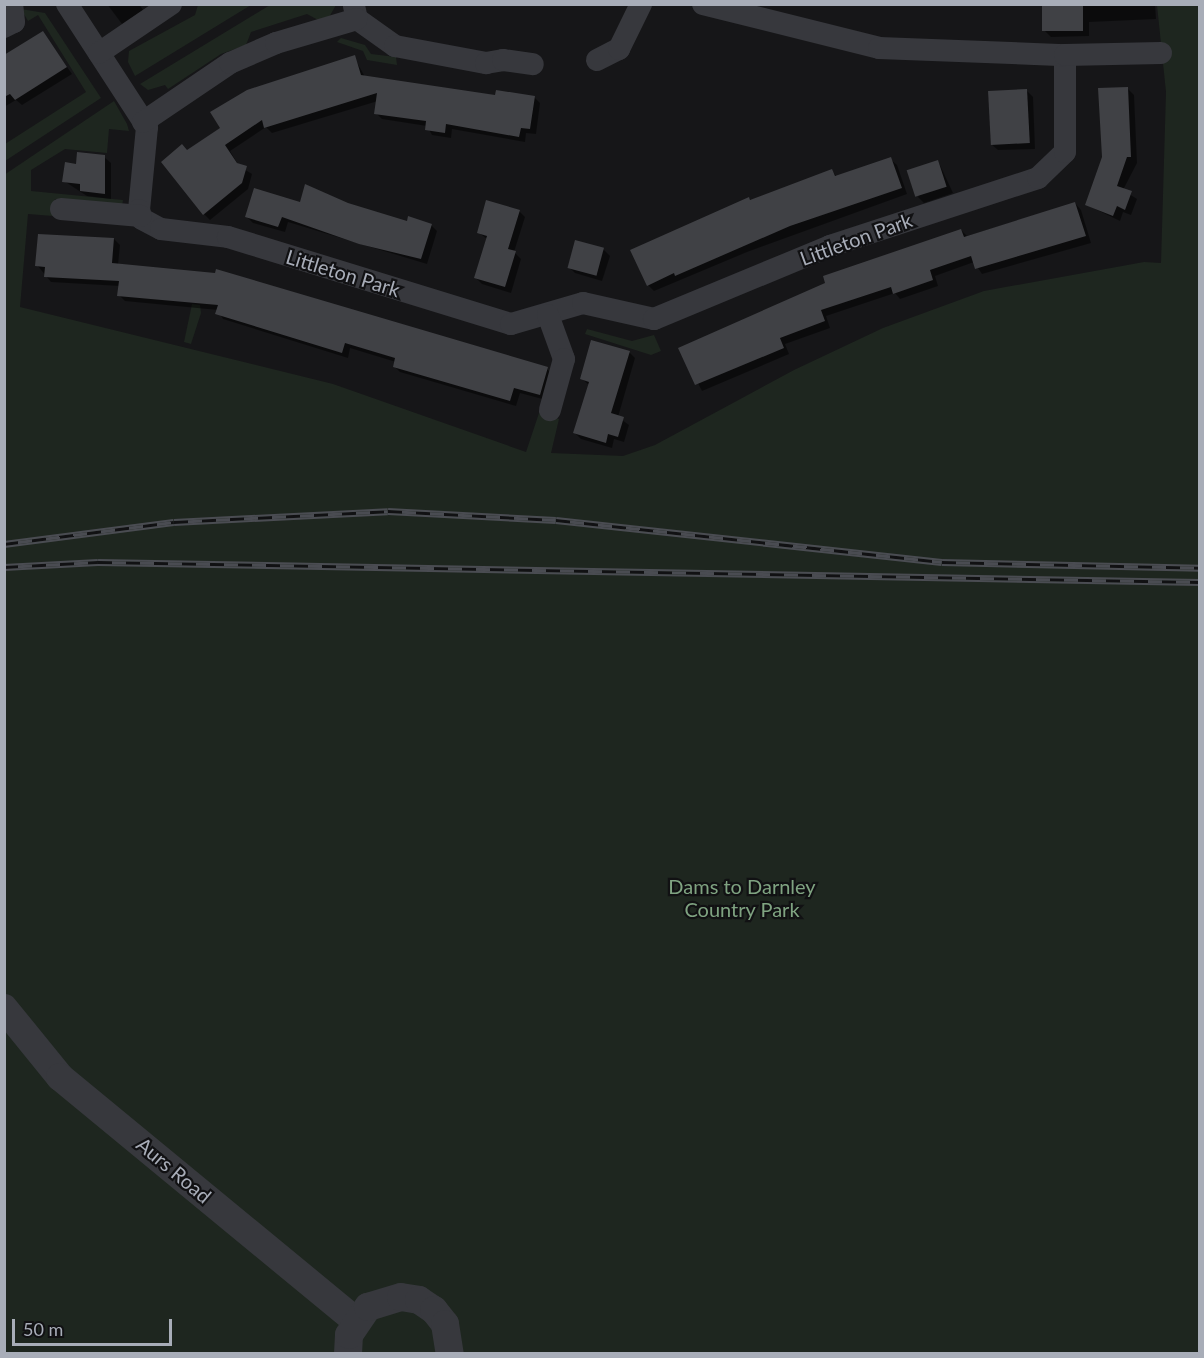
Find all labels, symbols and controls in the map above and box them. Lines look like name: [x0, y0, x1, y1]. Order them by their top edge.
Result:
street label: Littleton Park: [797, 208, 915, 270]
street label: Littleton Park: [283, 244, 403, 302]
park label: Dams to Darnley Country Park: [668, 874, 816, 921]
street label: Aurs Road: [132, 1132, 216, 1208]
scale bar: [15, 1307, 176, 1345]
text: 50 m: [23, 1318, 63, 1340]

